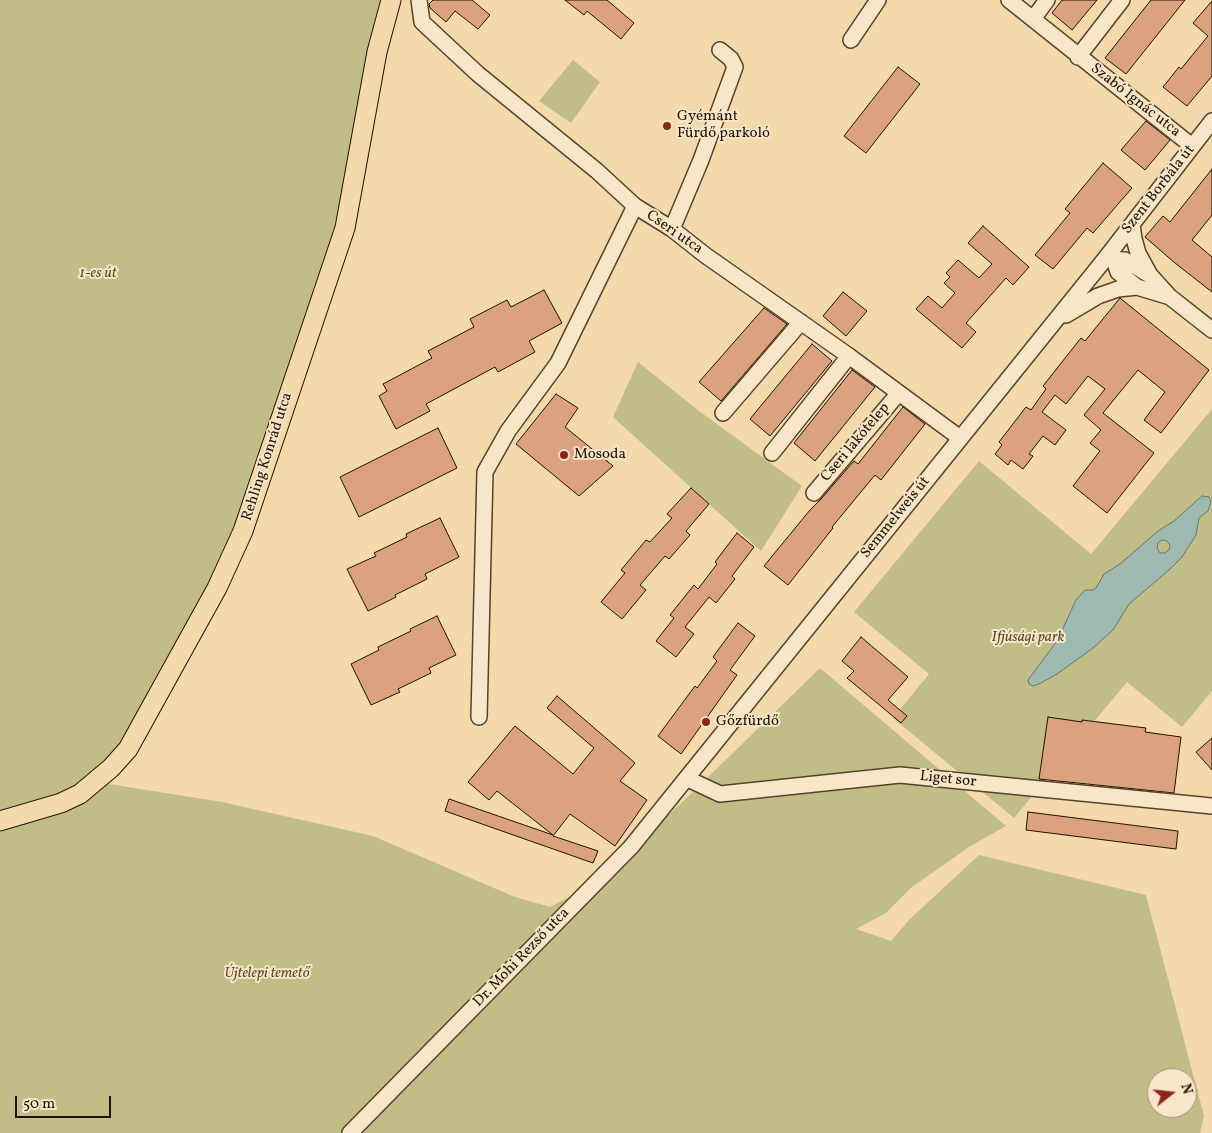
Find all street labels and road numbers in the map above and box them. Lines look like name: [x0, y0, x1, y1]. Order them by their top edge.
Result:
street label: Szabó Ignác utca: [1086, 60, 1184, 142]
street label: Szent Borbála út: [1119, 142, 1199, 238]
street label: Cseri utca: [642, 207, 706, 259]
street label: Rehling Konrád utca: [239, 390, 297, 524]
street label: Cseri lakótelep: [818, 400, 894, 486]
street label: Semmelweis út: [858, 474, 934, 562]
street label: Liget sor: [919, 768, 977, 792]
street label: Dr. Mohi Rezső utca: [470, 905, 574, 1011]

